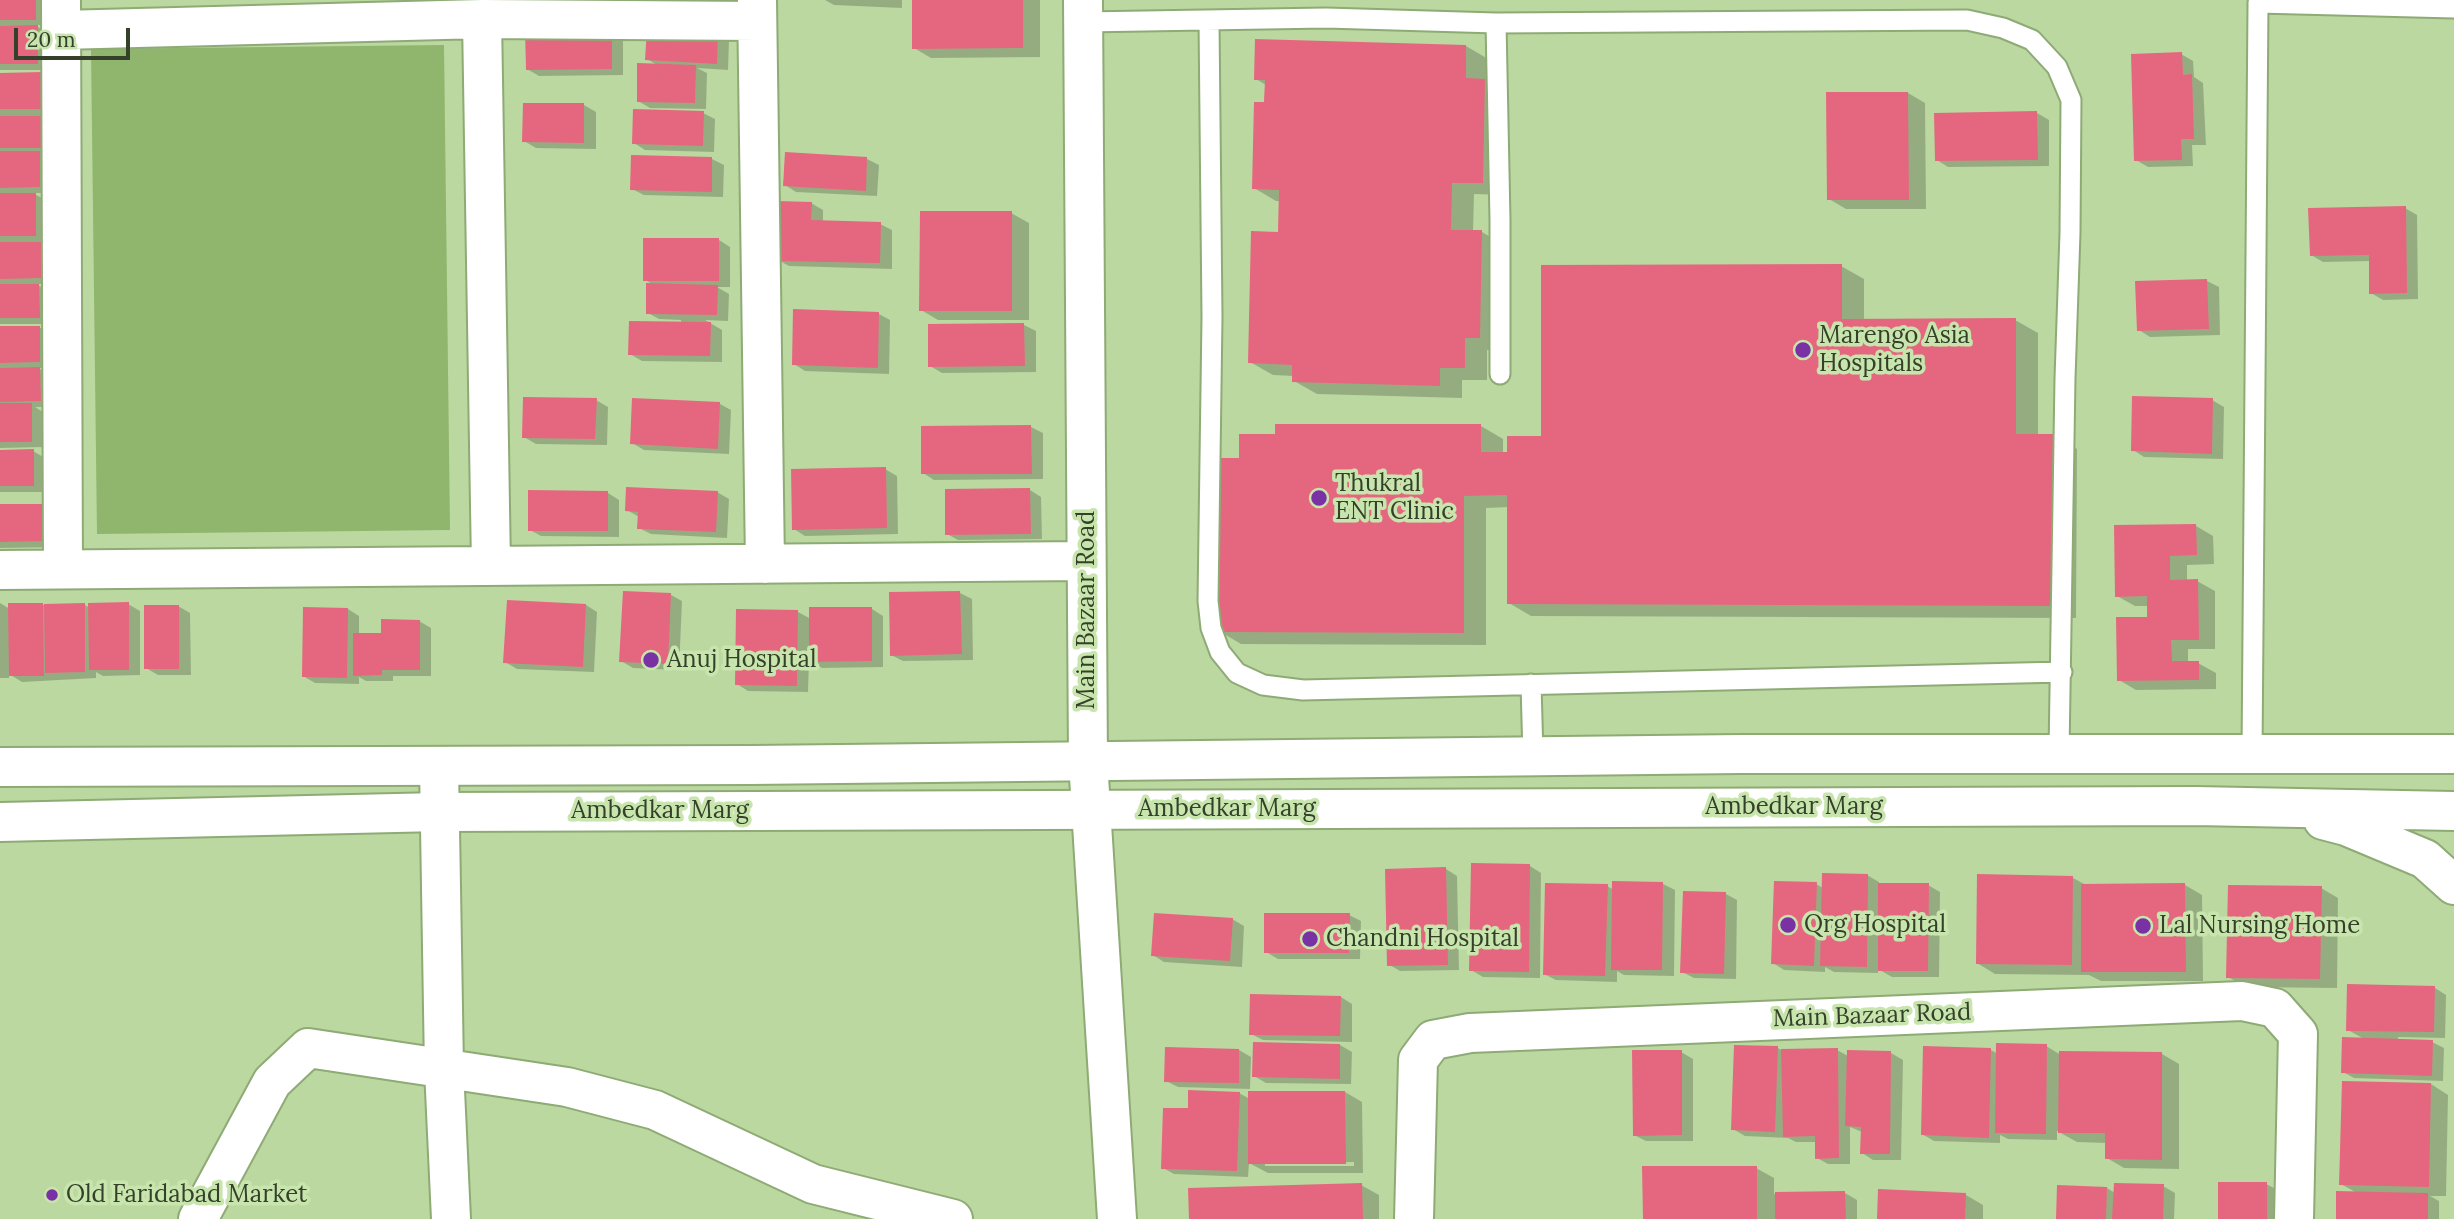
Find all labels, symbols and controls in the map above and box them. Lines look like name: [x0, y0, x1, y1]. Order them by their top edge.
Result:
scale bar: [18, 14, 133, 58]
text: 20 m: [27, 26, 76, 53]
place label: Marengo Asia Hospitals: [1819, 322, 1970, 378]
marker: Marengo Asia Hospitals: [1793, 340, 1813, 360]
place label: Thukral ENT Clinic: [1335, 470, 1454, 526]
marker: Thukral ENT Clinic: [1309, 488, 1329, 508]
street label: Main Bazaar Road: [1073, 511, 1101, 709]
place label: Anuj Hospital: [667, 646, 816, 674]
marker: Anuj Hospital: [641, 650, 661, 670]
street label: Ambedkar Marg: [1705, 793, 1883, 821]
street label: Ambedkar Marg: [1138, 795, 1316, 823]
street label: Ambedkar Marg: [571, 797, 749, 825]
place label: Qrg Hospital: [1804, 911, 1946, 939]
place label: Lal Nursing Home: [2159, 912, 2360, 940]
marker: Qrg Hospital: [1778, 915, 1798, 935]
marker: Lal Nursing Home: [2133, 916, 2153, 936]
place label: Chandni Hospital: [1326, 925, 1519, 953]
marker: Chandni Hospital: [1300, 929, 1320, 949]
street label: Main Bazaar Road: [1772, 998, 1972, 1034]
place label: Old Faridabad Market: [66, 1181, 307, 1209]
marker: Old Faridabad Market: [44, 1187, 60, 1203]

